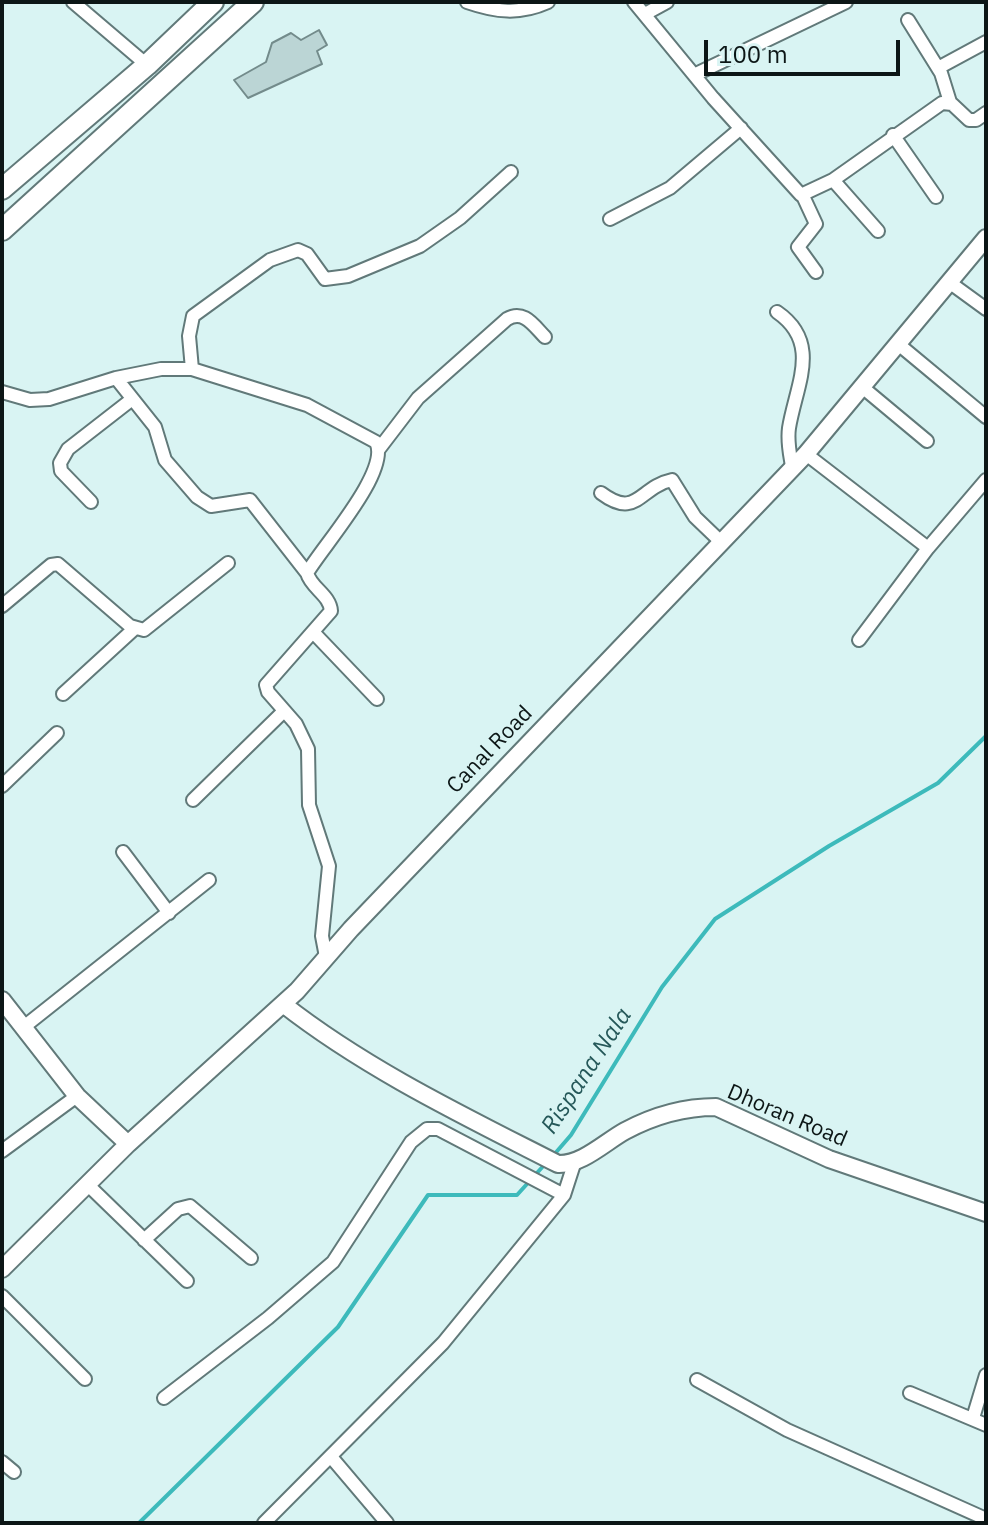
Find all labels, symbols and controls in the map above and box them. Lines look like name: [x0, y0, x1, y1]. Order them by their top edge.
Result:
scale bar: [708, 24, 904, 74]
text: 100 m: [718, 38, 788, 70]
street label: Canal Road: [442, 701, 538, 799]
water label: Rispana Nala: [536, 1003, 638, 1139]
street label: Dhoran Road: [723, 1079, 851, 1153]

